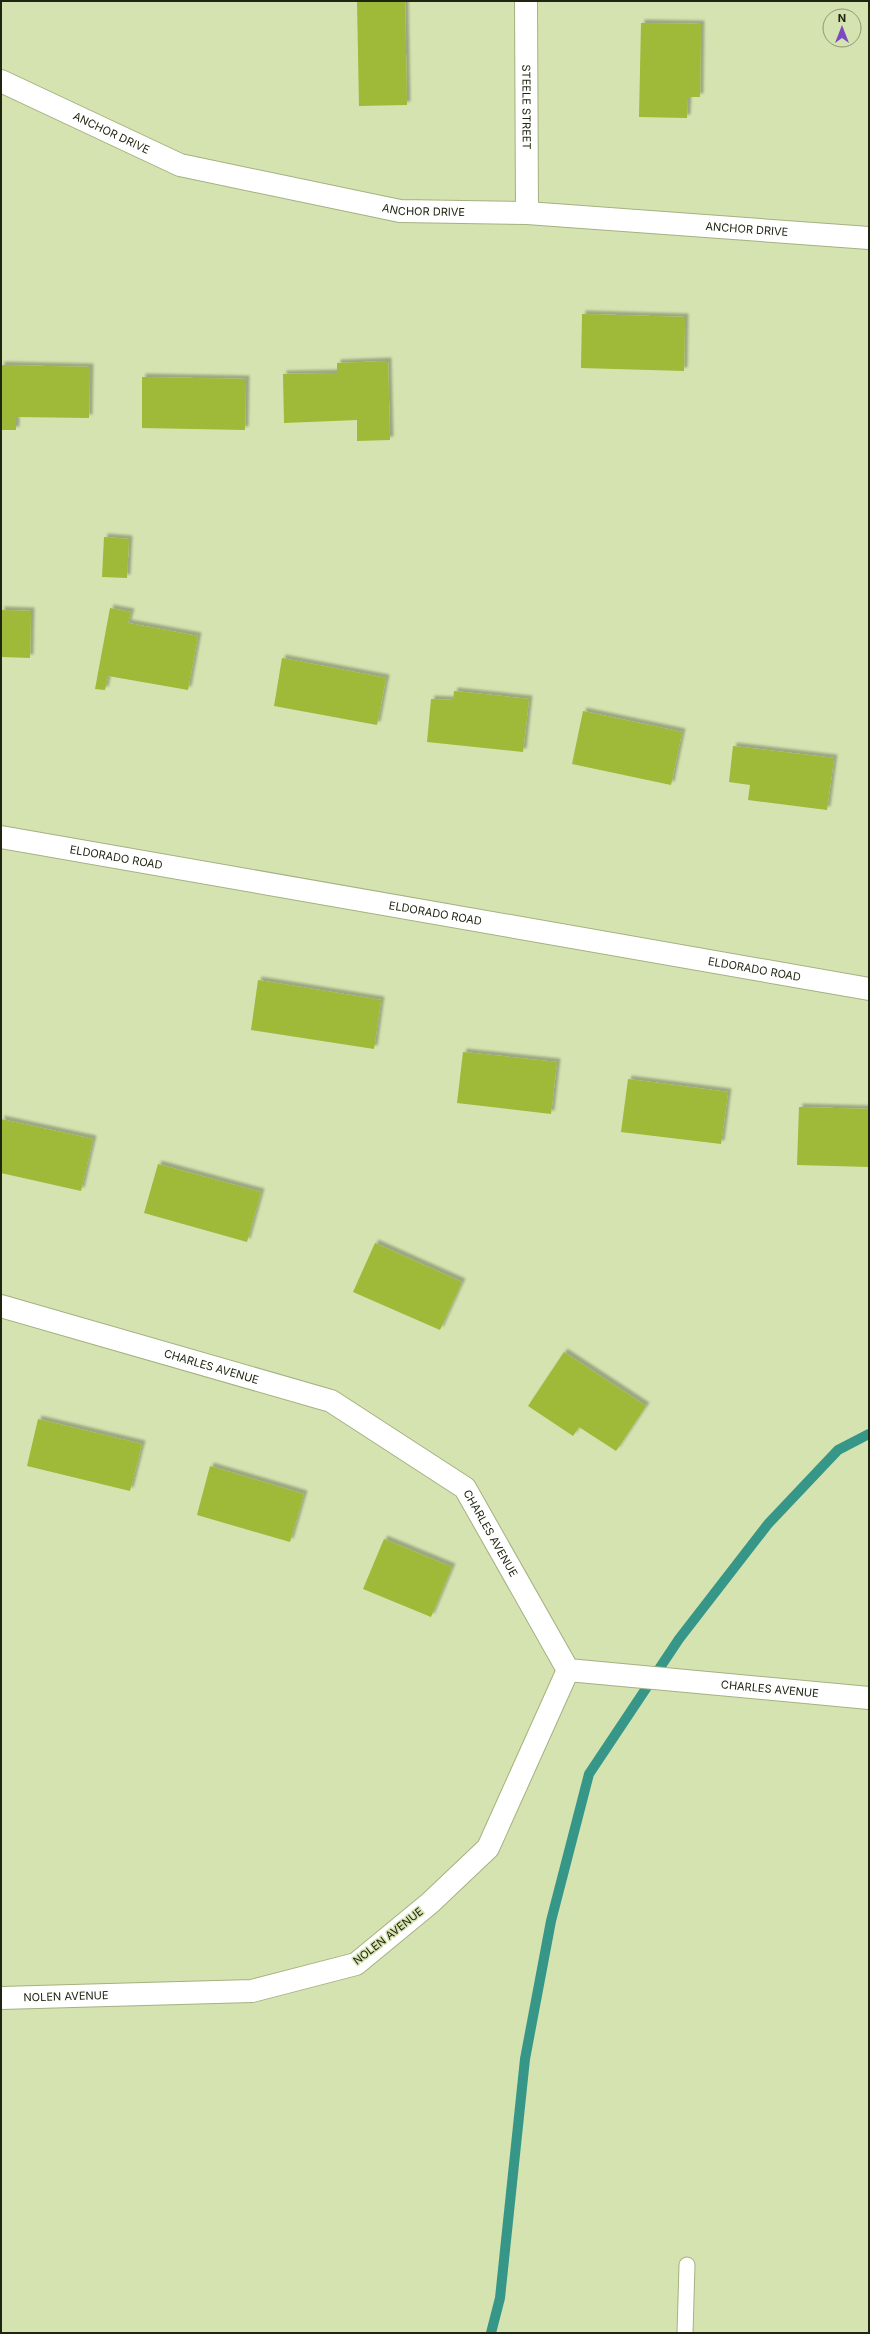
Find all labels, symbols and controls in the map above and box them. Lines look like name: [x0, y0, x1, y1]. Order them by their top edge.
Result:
north arrow: [822, 8, 862, 48]
text: N: [838, 11, 846, 25]
street label: STEELE STREET: [519, 64, 534, 150]
street label: ANCHOR DRIVE: [71, 109, 152, 157]
street label: ANCHOR DRIVE: [381, 200, 465, 219]
street label: ANCHOR DRIVE: [705, 219, 789, 239]
street label: ELDORADO ROAD: [69, 842, 164, 872]
street label: ELDORADO ROAD: [388, 898, 483, 928]
street label: ELDORADO ROAD: [707, 954, 802, 984]
street label: CHARLES AVENUE: [162, 1346, 261, 1387]
street label: CHARLES AVENUE: [460, 1487, 521, 1579]
street label: CHARLES AVENUE: [720, 1677, 819, 1700]
street label: NOLEN AVENUE: [350, 1904, 426, 1968]
street label: NOLEN AVENUE: [23, 1988, 109, 2004]

